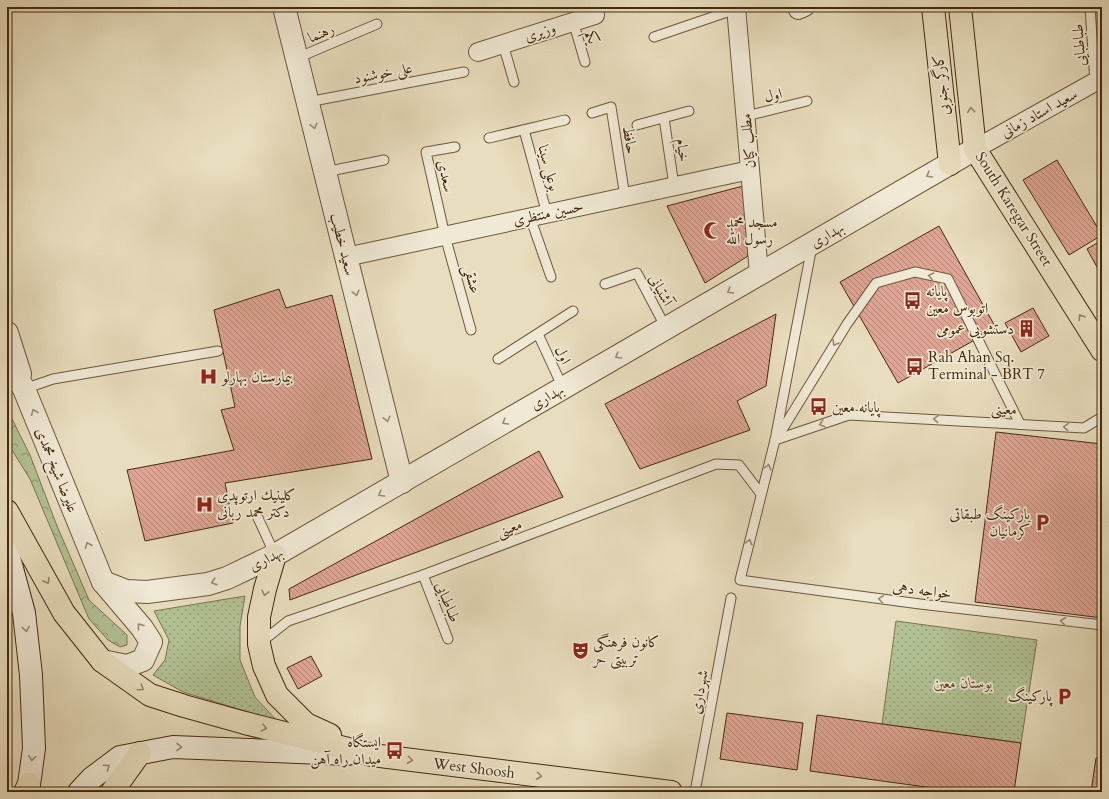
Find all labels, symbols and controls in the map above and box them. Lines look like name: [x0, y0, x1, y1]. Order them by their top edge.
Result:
street label: وزیری: [522, 18, 558, 46]
street label: رهنما: [305, 19, 337, 47]
street label: طباطبایی: [1068, 23, 1090, 67]
street label: یکم: [577, 28, 604, 49]
street label: کارگر جنوبی: [928, 54, 955, 116]
street label: علی خوشنود: [352, 58, 414, 89]
street label: اول: [762, 83, 784, 107]
street label: سعید استاد زمانی: [997, 84, 1081, 142]
one-way arrow: [967, 107, 976, 113]
street label: مطلب کیان: [736, 113, 760, 169]
one-way arrow: [309, 123, 318, 130]
street label: حافظ: [618, 124, 642, 156]
street label: خیام: [668, 137, 695, 164]
street label: بوعلی سینا: [532, 143, 565, 194]
street label: South Karegar Street: [971, 148, 1057, 270]
street label: سعدی: [433, 158, 459, 194]
one-way arrow: [926, 171, 934, 178]
street label: حسین منتظری: [511, 196, 585, 230]
street label: سعید خطیب: [326, 211, 360, 277]
place label: مسجد محمد رسول الله: [726, 212, 777, 249]
street label: بهداری: [807, 217, 847, 253]
mosque icon: مسجد محمد رسول الله: [703, 221, 723, 241]
street label: عشقی: [457, 262, 486, 296]
street label: آشتیانی: [644, 270, 679, 311]
one-way arrow: [928, 272, 934, 280]
place label: پایانه اتوبوس معین: [926, 281, 988, 318]
one-way arrow: [727, 287, 734, 294]
one-way arrow: [351, 290, 359, 297]
bus stop icon: پایانه اتوبوس معین: [903, 290, 923, 310]
one-way arrow: [1079, 315, 1086, 322]
place label: دستشویی عمومی: [936, 319, 1014, 339]
building icon: دستشویی عمومی: [1017, 319, 1037, 339]
one-way arrow: [832, 339, 840, 346]
street label: اول: [550, 342, 576, 368]
place label: Rah Ahan Sq. Terminal - BRT 7: [928, 347, 1045, 384]
one-way arrow: [615, 352, 622, 359]
bus stop icon: Rah Ahan Sq. Terminal - BRT 7: [905, 356, 925, 376]
hospital icon: بیمارستان بهارلو: [199, 367, 219, 387]
place label: بیمارستان بهارلو: [220, 367, 293, 387]
street label: بهداری: [527, 379, 567, 415]
bus stop icon: پایانه معین: [809, 397, 829, 417]
place label: پایانه معین: [832, 397, 881, 418]
street label: معینی: [990, 398, 1017, 421]
one-way arrow: [30, 409, 38, 416]
one-way arrow: [933, 415, 939, 424]
one-way arrow: [382, 416, 391, 423]
one-way arrow: [502, 417, 509, 424]
one-way arrow: [819, 420, 826, 428]
one-way arrow: [1063, 422, 1069, 431]
street label: علیرضا شیخ محمدی: [27, 424, 83, 517]
one-way arrow: [763, 464, 772, 471]
place label: كلينيك ارتوپدى دكتر محمد ربانى: [217, 485, 296, 522]
one-way arrow: [378, 490, 385, 497]
hospital icon: كلينيك ارتوپدى دكتر محمد ربانى: [194, 494, 214, 514]
place label: پارکینگ طبقاتی کرمانیان: [949, 504, 1031, 541]
parking icon: پارکینگ طبقاتی کرمانیان: [1033, 513, 1053, 533]
street label: معینی: [493, 514, 525, 543]
one-way arrow: [744, 539, 753, 546]
one-way arrow: [85, 542, 93, 549]
street label: بهداری: [246, 542, 286, 576]
street label: خواجه دهی: [891, 576, 953, 604]
one-way arrow: [42, 577, 50, 585]
one-way arrow: [210, 577, 217, 586]
street label: طباطبایی: [431, 579, 465, 625]
one-way arrow: [261, 590, 269, 596]
one-way arrow: [878, 595, 884, 604]
one-way arrow: [1060, 617, 1066, 626]
one-way arrow: [138, 624, 145, 631]
one-way arrow: [21, 626, 30, 632]
place label: کانون فرهنگی تربیتی حر: [591, 632, 660, 670]
theatre icon: کانون فرهنگی تربیتی حر: [570, 641, 590, 661]
street label: شهرداری: [685, 668, 713, 716]
park label: بوستان معین: [933, 673, 993, 693]
one-way arrow: [136, 683, 143, 690]
place label: پارکینگ: [1008, 686, 1053, 707]
parking icon: پارکینگ: [1055, 686, 1075, 706]
one-way arrow: [260, 723, 267, 732]
place label: ایستگاه میدان راه آهن: [311, 732, 381, 769]
bus stop icon: ایستگاه میدان راه آهن: [384, 741, 404, 761]
one-way arrow: [176, 743, 182, 751]
street label: West Shoosh: [431, 753, 517, 783]
one-way arrow: [28, 755, 37, 761]
one-way arrow: [407, 755, 413, 764]
one-way arrow: [102, 765, 109, 772]
one-way arrow: [536, 771, 542, 780]

